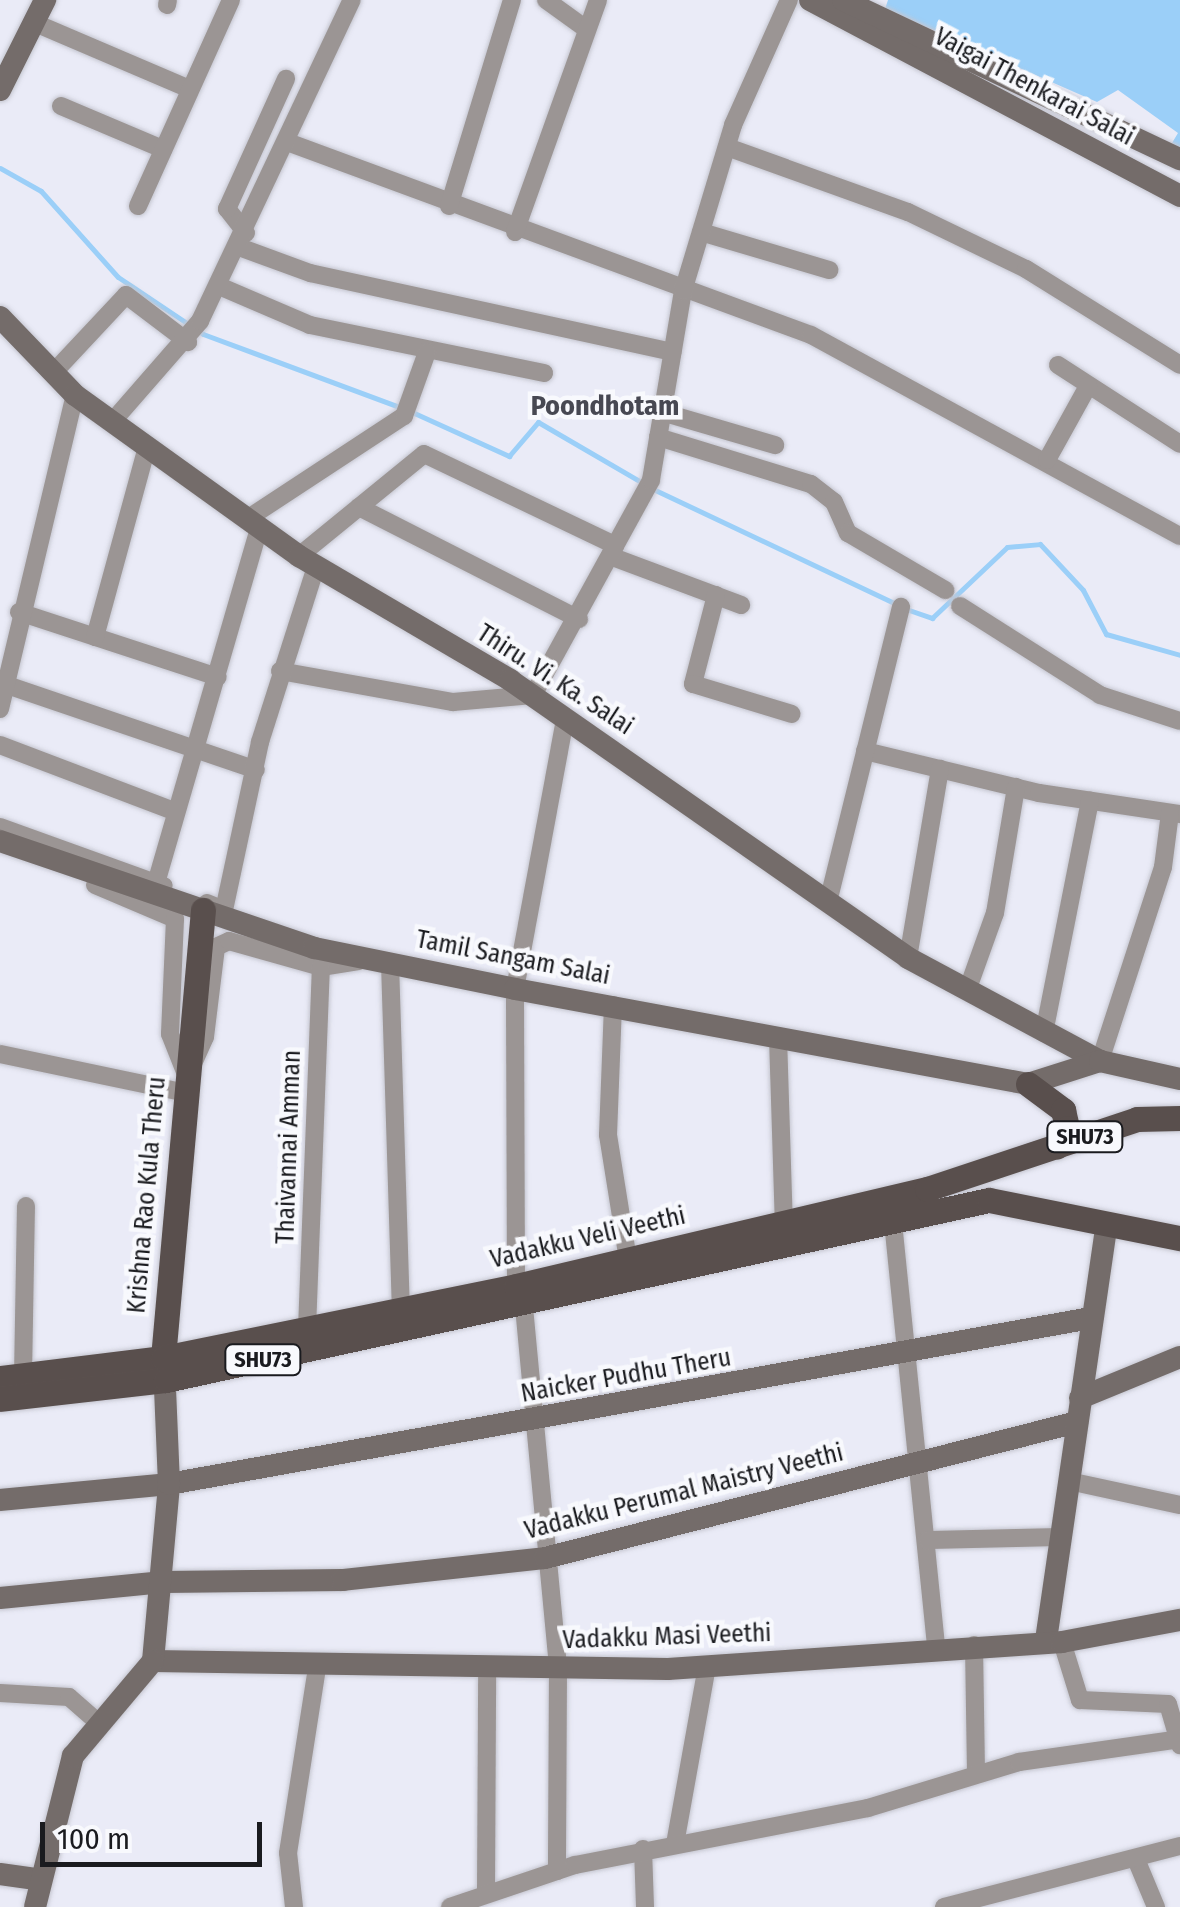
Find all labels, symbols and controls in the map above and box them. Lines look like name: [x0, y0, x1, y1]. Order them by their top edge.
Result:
street label: Vaigai Thenkarai Salai: [929, 22, 1139, 152]
district label: Poondhotam: [531, 389, 679, 423]
street label: Thiru. Vi. Ka. Salai: [471, 618, 639, 742]
street label: Tamil Sangam Salai: [414, 925, 612, 991]
street label: Thaivannai Amman: [271, 1049, 307, 1245]
street label: Krishna Rao Kula Theru: [122, 1075, 172, 1315]
road number: SHU73: [1045, 1120, 1125, 1154]
street label: Vadakku Veli Veethi: [487, 1201, 689, 1275]
road number: SHU73: [223, 1343, 303, 1377]
street label: Naicker Pudhu Theru: [519, 1343, 733, 1409]
street label: Vadakku Perumal Maistry Veethi: [522, 1438, 846, 1546]
street label: Vadakku Masi Veethi: [562, 1618, 772, 1656]
scale bar: [45, 1802, 268, 1864]
text: 100 m: [57, 1821, 130, 1857]

